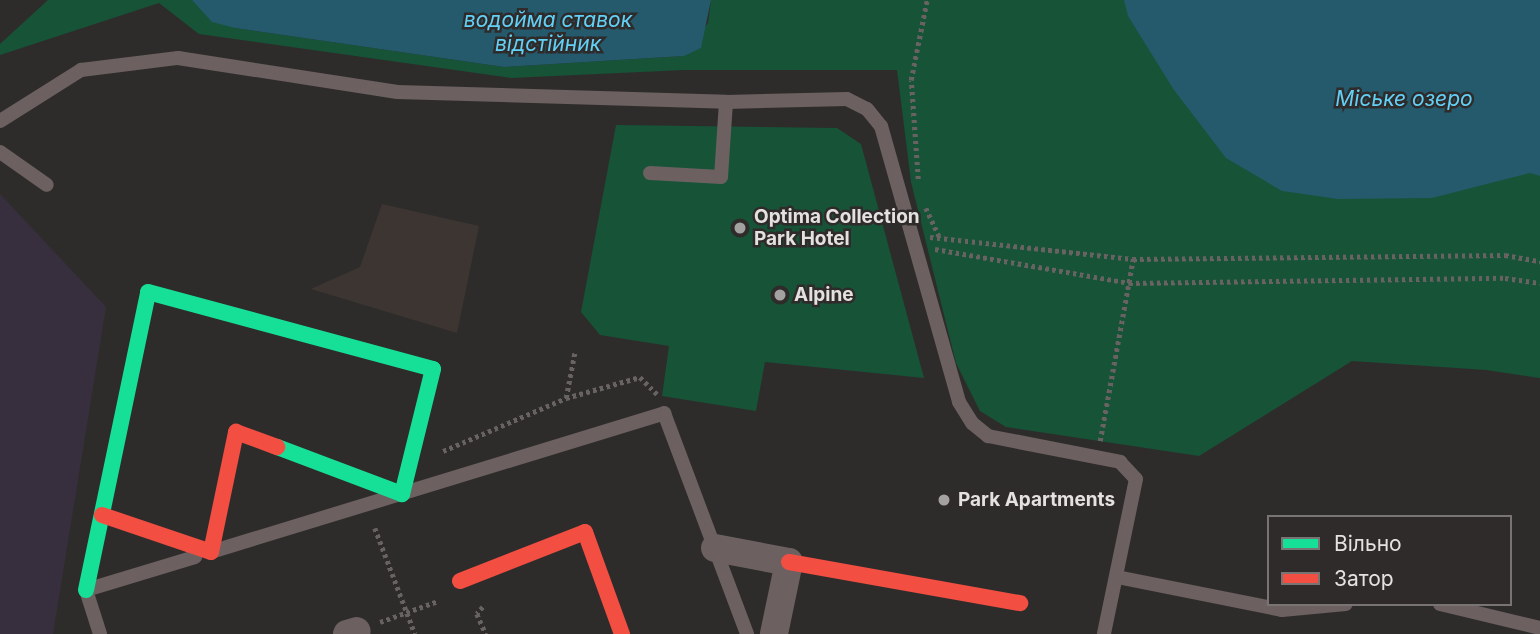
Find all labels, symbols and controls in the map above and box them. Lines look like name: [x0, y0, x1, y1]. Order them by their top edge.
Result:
water label: водойма ставок відстійник: [464, 7, 632, 57]
water label: Міське озеро: [1335, 86, 1473, 112]
place label: Optima Collection Park Hotel: [754, 206, 920, 250]
marker: Optima Collection Park Hotel: [732, 220, 748, 236]
place label: Alpine: [794, 284, 854, 306]
marker: Alpine: [772, 287, 788, 303]
place label: Park Apartments: [958, 489, 1115, 511]
marker: Park Apartments: [936, 492, 952, 508]
legend: [1267, 515, 1512, 606]
text: Вільно: [1334, 531, 1402, 556]
text: Затор: [1334, 566, 1394, 591]

